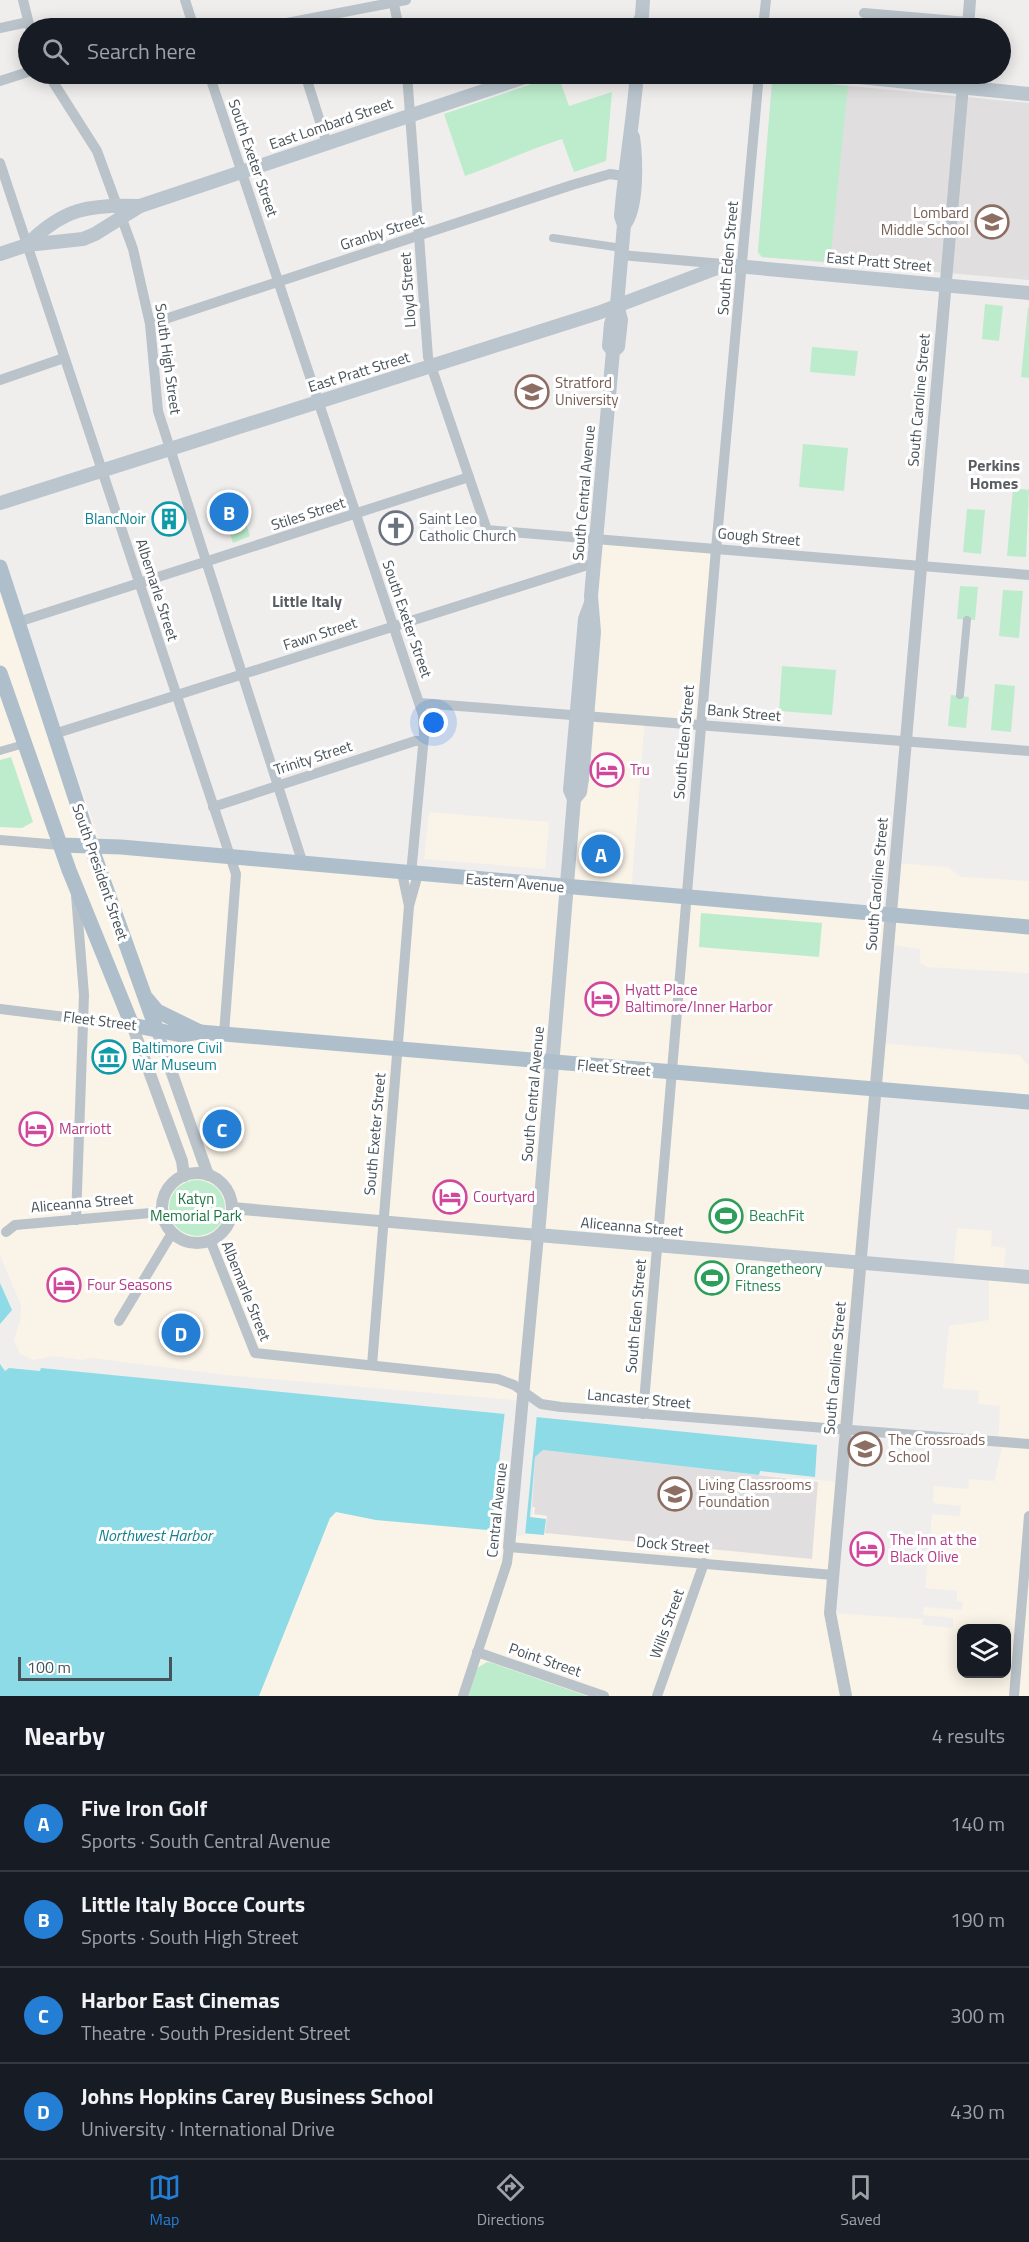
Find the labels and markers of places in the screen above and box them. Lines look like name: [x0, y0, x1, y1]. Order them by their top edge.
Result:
place label: Lombard Middle School: [881, 201, 969, 241]
school or university icon: Lombard Middle School: [974, 204, 1010, 240]
place label: Stratford University: [555, 371, 619, 411]
school or university icon: Stratford University: [514, 374, 550, 410]
pin: B: [210, 490, 248, 534]
building icon: BlancNoir: [151, 501, 187, 537]
place label: BlancNoir: [85, 507, 146, 530]
place label: Saint Leo Catholic Church: [419, 507, 516, 547]
church icon: Saint Leo Catholic Church: [378, 510, 414, 546]
hotel icon: Tru: [589, 752, 625, 788]
place label: Tru: [630, 758, 650, 781]
pin: A: [582, 832, 620, 876]
place label: Hyatt Place Baltimore/Inner Harbor: [625, 978, 773, 1018]
hotel icon: Hyatt Place Baltimore/Inner Harbor: [584, 981, 620, 1017]
place label: Baltimore Civil War Museum: [132, 1036, 223, 1076]
museum icon: Baltimore Civil War Museum: [91, 1039, 127, 1075]
pin: C: [202, 1106, 242, 1152]
hotel icon: Marriott: [18, 1111, 54, 1147]
place label: Marriott: [59, 1117, 112, 1140]
hotel icon: Courtyard: [432, 1179, 468, 1215]
place label: Courtyard: [473, 1185, 535, 1208]
sports icon: BeachFit: [708, 1198, 744, 1234]
place label: BeachFit: [749, 1204, 805, 1227]
place label: Orangetheory Fitness: [735, 1257, 822, 1297]
sports icon: Orangetheory Fitness: [694, 1260, 730, 1296]
hotel icon: Four Seasons: [46, 1267, 82, 1303]
place label: Four Seasons: [87, 1273, 172, 1296]
pin: D: [162, 1310, 201, 1356]
place label: The Crossroads School: [888, 1428, 985, 1468]
school or university icon: The Crossroads School: [847, 1431, 883, 1467]
place label: Living Classrooms Foundation: [698, 1473, 812, 1513]
school or university icon: Living Classrooms Foundation: [657, 1476, 693, 1512]
place label: The Inn at the Black Olive: [890, 1528, 977, 1568]
hotel icon: The Inn at the Black Olive: [849, 1531, 885, 1567]

